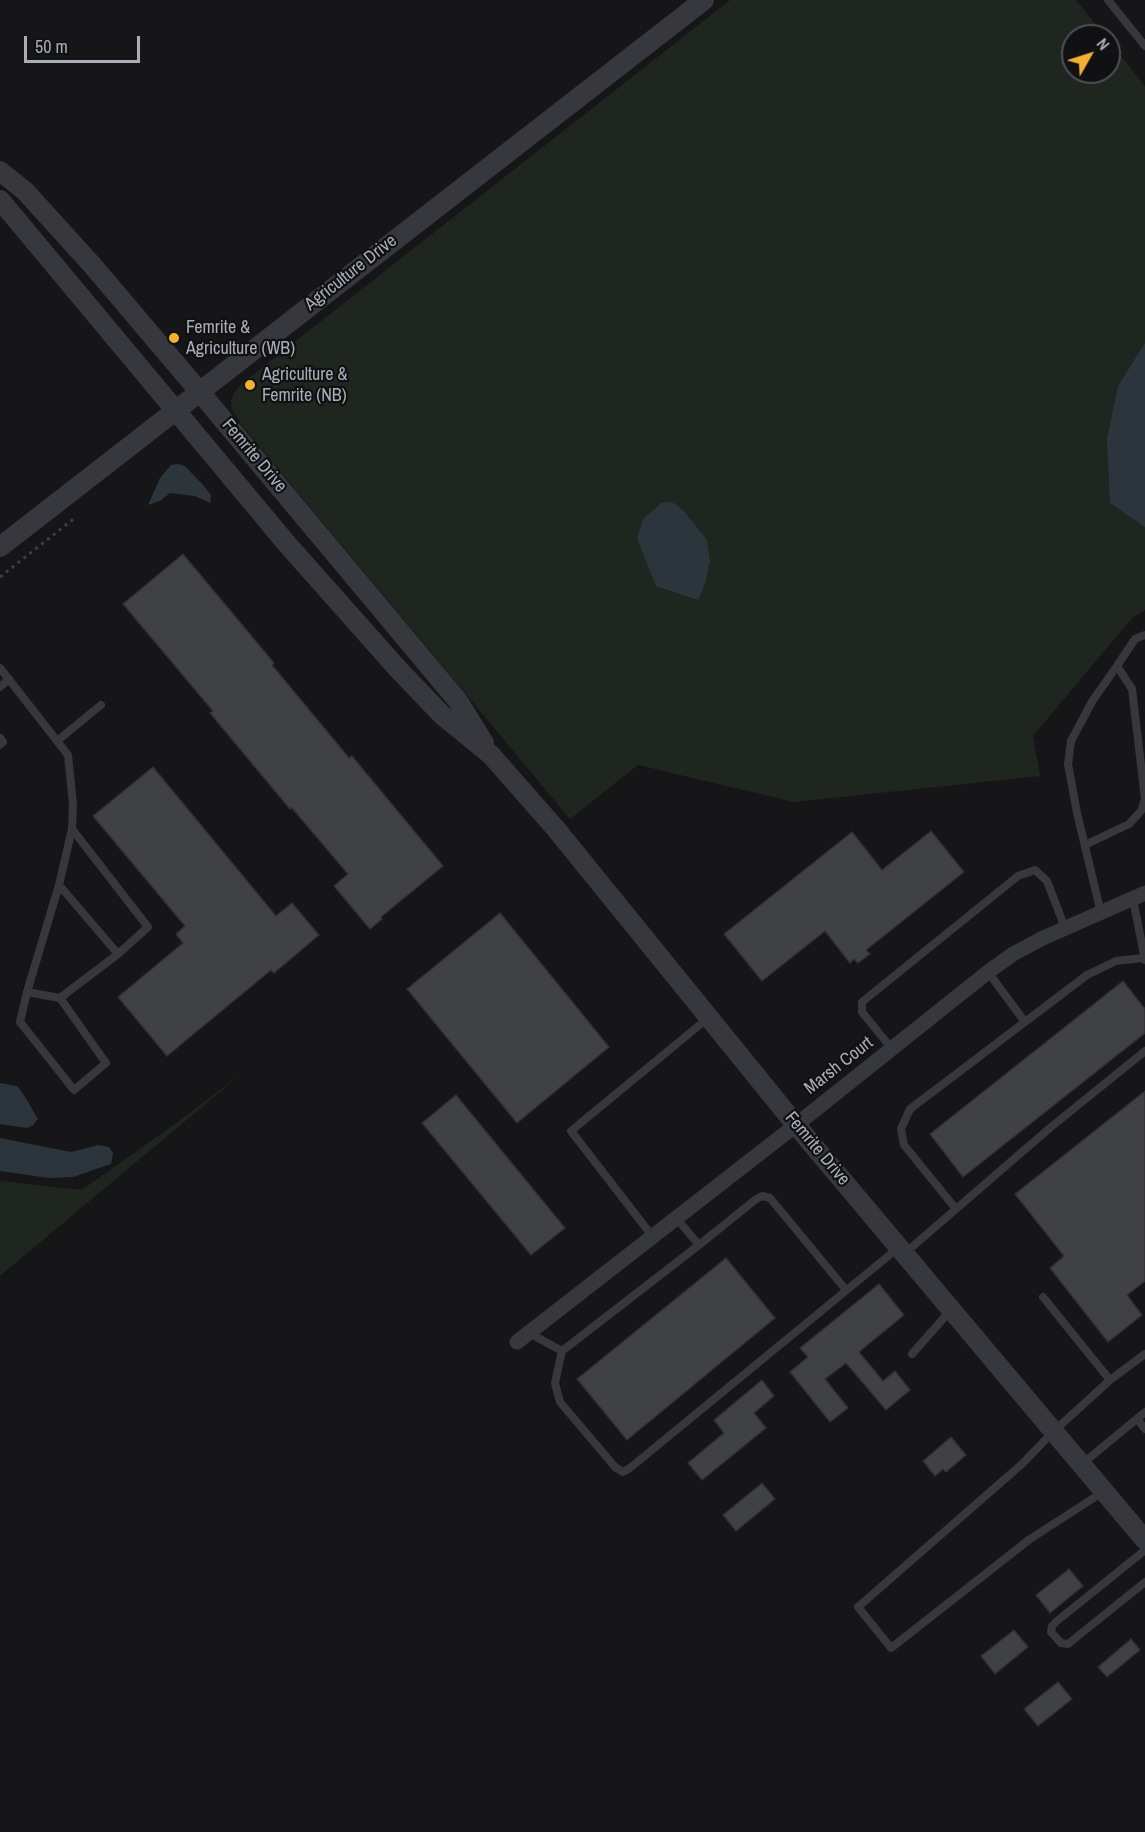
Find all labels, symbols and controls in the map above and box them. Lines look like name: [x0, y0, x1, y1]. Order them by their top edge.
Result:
scale bar: [27, 24, 142, 62]
north arrow: [1061, 24, 1121, 84]
text: N: [1092, 33, 1115, 55]
text: 50 m: [35, 34, 68, 59]
street label: Agriculture Drive: [301, 230, 401, 316]
place label: Femrite & Agriculture (WB): [186, 317, 295, 360]
marker: Femrite & Agriculture (WB): [167, 331, 181, 345]
place label: Agriculture & Femrite (NB): [262, 364, 347, 406]
marker: Agriculture & Femrite (NB): [243, 378, 257, 392]
street label: Femrite Drive: [217, 415, 291, 497]
street label: Marsh Court: [800, 1032, 878, 1100]
street label: Femrite Drive: [780, 1108, 854, 1190]

